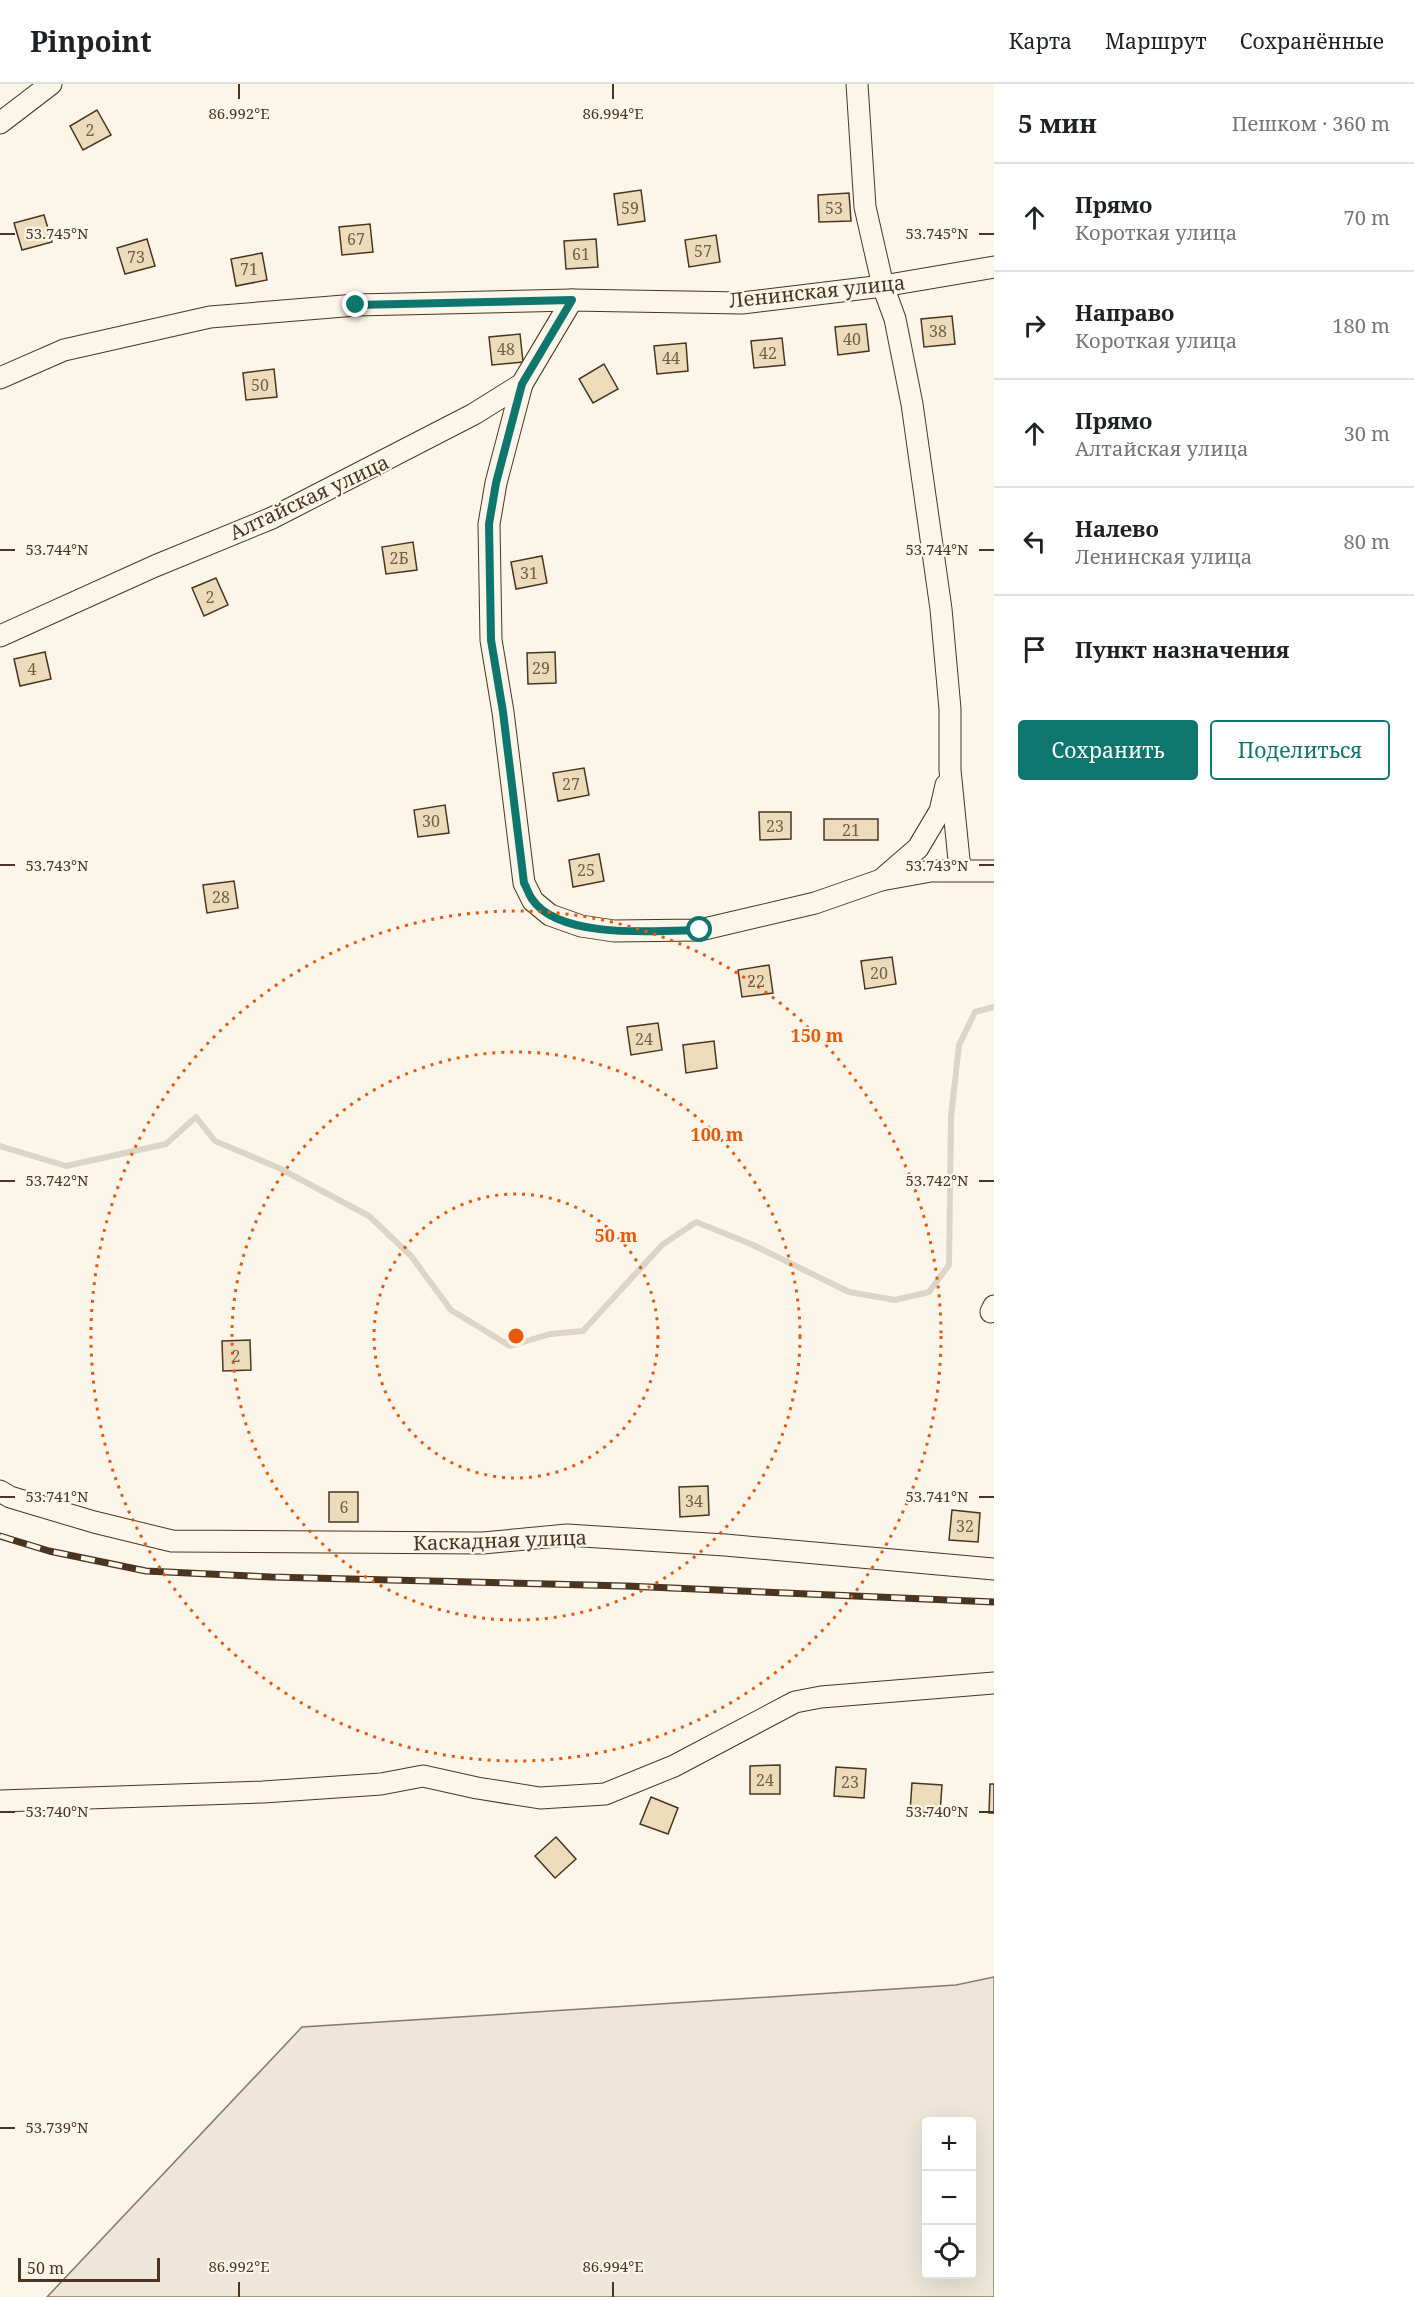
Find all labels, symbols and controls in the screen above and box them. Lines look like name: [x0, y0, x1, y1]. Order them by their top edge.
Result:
text: Pinpoint: [30, 22, 152, 60]
text: Карта: [1009, 27, 1072, 55]
text: Маршрут: [1105, 27, 1207, 55]
text: Сохранённые: [1240, 27, 1384, 55]
text: 86.992°E: [208, 103, 270, 123]
text: 86.994°E: [582, 103, 644, 123]
text: 5 мин: [1018, 105, 1097, 141]
text: Пешком · 360 m: [1232, 110, 1390, 137]
house number: 2: [86, 119, 94, 141]
text: Прямо: [1075, 189, 1152, 219]
house number: 59: [621, 197, 639, 219]
house number: 53: [825, 197, 843, 219]
icon: ahead: [1018, 201, 1051, 234]
text: 70 m: [1344, 204, 1390, 231]
text: Короткая улица: [1075, 219, 1237, 246]
text: 53.745°N: [25, 223, 89, 243]
text: 53.745°N: [905, 223, 969, 243]
house number: 67: [347, 228, 365, 250]
house number: 57: [694, 240, 712, 262]
house number: 61: [572, 243, 590, 265]
house number: 73: [127, 246, 145, 268]
house number: 71: [240, 258, 258, 280]
street label: Ленинская улица: [728, 268, 906, 314]
route end: [342, 291, 368, 317]
text: Направо: [1075, 297, 1174, 327]
icon: right: [1018, 309, 1051, 342]
text: 180 m: [1332, 312, 1390, 339]
house number: 38: [929, 320, 947, 342]
text: Короткая улица: [1075, 327, 1237, 354]
house number: 40: [843, 328, 861, 350]
house number: 48: [497, 338, 515, 360]
house number: 42: [759, 342, 777, 364]
house number: 44: [662, 347, 680, 369]
house number: 50: [251, 374, 269, 396]
text: Прямо: [1075, 405, 1152, 435]
icon: ahead: [1018, 417, 1051, 450]
text: 30 m: [1344, 420, 1390, 447]
text: Алтайская улица: [1075, 435, 1248, 462]
street label: Алтайская улица: [225, 448, 393, 546]
text: Налево: [1075, 513, 1159, 543]
icon: left: [1018, 525, 1051, 558]
text: 80 m: [1344, 528, 1390, 555]
text: 53.744°N: [25, 539, 89, 559]
text: 53.744°N: [905, 539, 969, 559]
text: Ленинская улица: [1075, 543, 1252, 570]
house number: 2Б: [389, 547, 409, 569]
house number: 31: [520, 562, 538, 584]
house number: 2: [206, 586, 214, 608]
icon: arrive: [1018, 633, 1051, 666]
text: Пункт назначения: [1075, 634, 1289, 664]
house number: 29: [532, 657, 550, 679]
house number: 4: [28, 658, 37, 680]
button: Сохранить: [1018, 720, 1198, 780]
button: Поделиться: [1210, 720, 1390, 780]
house number: 27: [562, 773, 580, 795]
house number: 30: [422, 810, 440, 832]
house number: 23: [766, 815, 784, 837]
house number: 21: [842, 819, 860, 841]
text: 53.743°N: [25, 855, 89, 875]
text: 53.743°N: [905, 855, 969, 875]
house number: 25: [577, 859, 595, 881]
house number: 28: [212, 886, 230, 908]
route start: [686, 916, 712, 942]
house number: 20: [870, 962, 888, 984]
house number: 22: [747, 970, 765, 992]
text: 150 m: [791, 1023, 844, 1047]
house number: 24: [635, 1028, 653, 1050]
text: 100 m: [691, 1122, 744, 1146]
text: 53.742°N: [25, 1170, 89, 1190]
text: 53.742°N: [905, 1170, 969, 1190]
text: 50 m: [595, 1223, 638, 1247]
centre of rings: [506, 1326, 526, 1346]
house number: 2: [232, 1345, 240, 1367]
text: 53.741°N: [25, 1486, 89, 1506]
text: 53.741°N: [905, 1486, 969, 1506]
house number: 34: [685, 1490, 703, 1512]
house number: 6: [340, 1496, 349, 1518]
house number: 32: [956, 1515, 974, 1537]
street label: Каскадная улица: [413, 1523, 587, 1557]
house number: 24: [756, 1769, 774, 1791]
house number: 23: [841, 1771, 859, 1793]
text: 53.740°N: [25, 1801, 89, 1821]
text: 53.740°N: [905, 1801, 969, 1821]
text: 53.739°N: [25, 2117, 89, 2137]
map controls: [922, 2117, 976, 2279]
button: +: [922, 2117, 976, 2171]
button: −: [922, 2171, 976, 2225]
button: locate: [922, 2225, 976, 2279]
scale bar: [18, 2255, 160, 2282]
text: 86.992°E: [208, 2256, 270, 2276]
text: 86.994°E: [582, 2256, 644, 2276]
text: 50 m: [27, 2257, 64, 2279]

